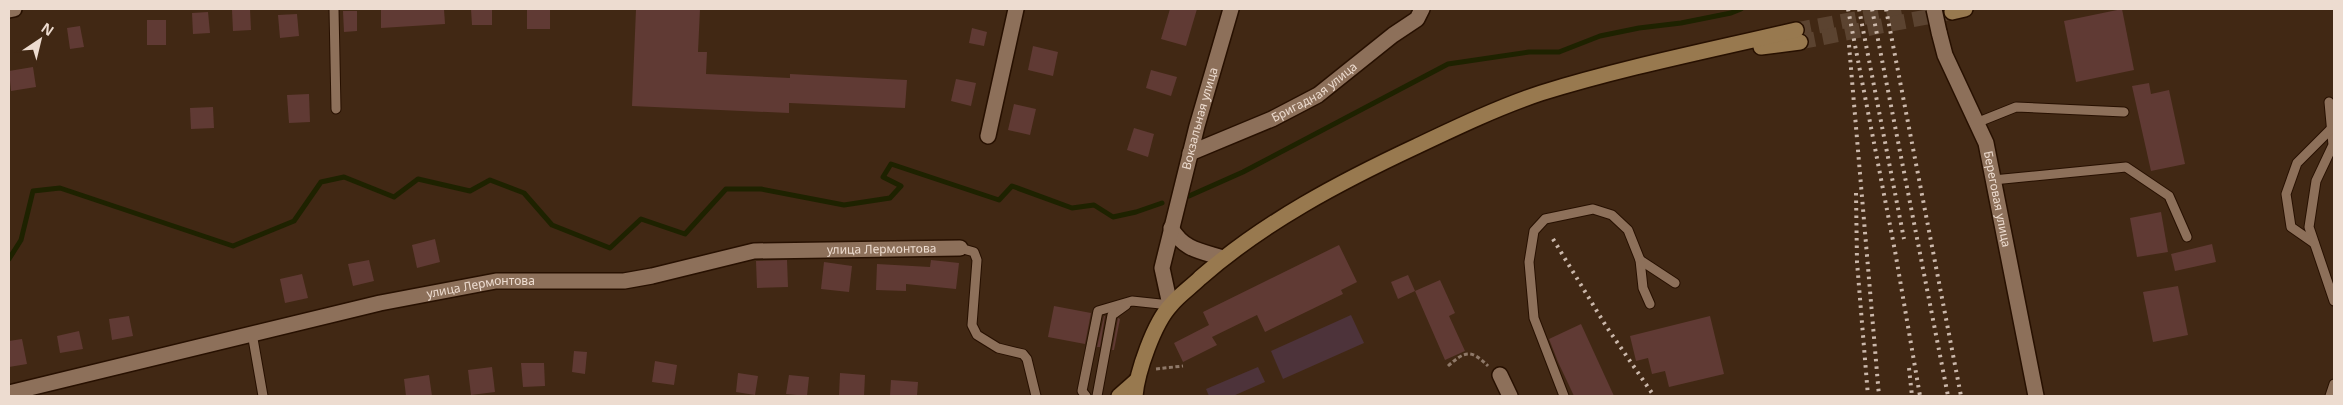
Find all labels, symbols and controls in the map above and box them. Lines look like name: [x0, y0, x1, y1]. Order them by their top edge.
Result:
north arrow: [15, 15, 65, 65]
text: N: [38, 18, 58, 40]
street label: Бригадная улица: [1268, 58, 1361, 126]
street label: Вокзальная улица: [1178, 65, 1222, 172]
street label: Береговая улица: [1980, 149, 2015, 249]
street label: улица Лермонтова: [827, 239, 936, 258]
street label: улица Лермонтова: [425, 272, 535, 302]

